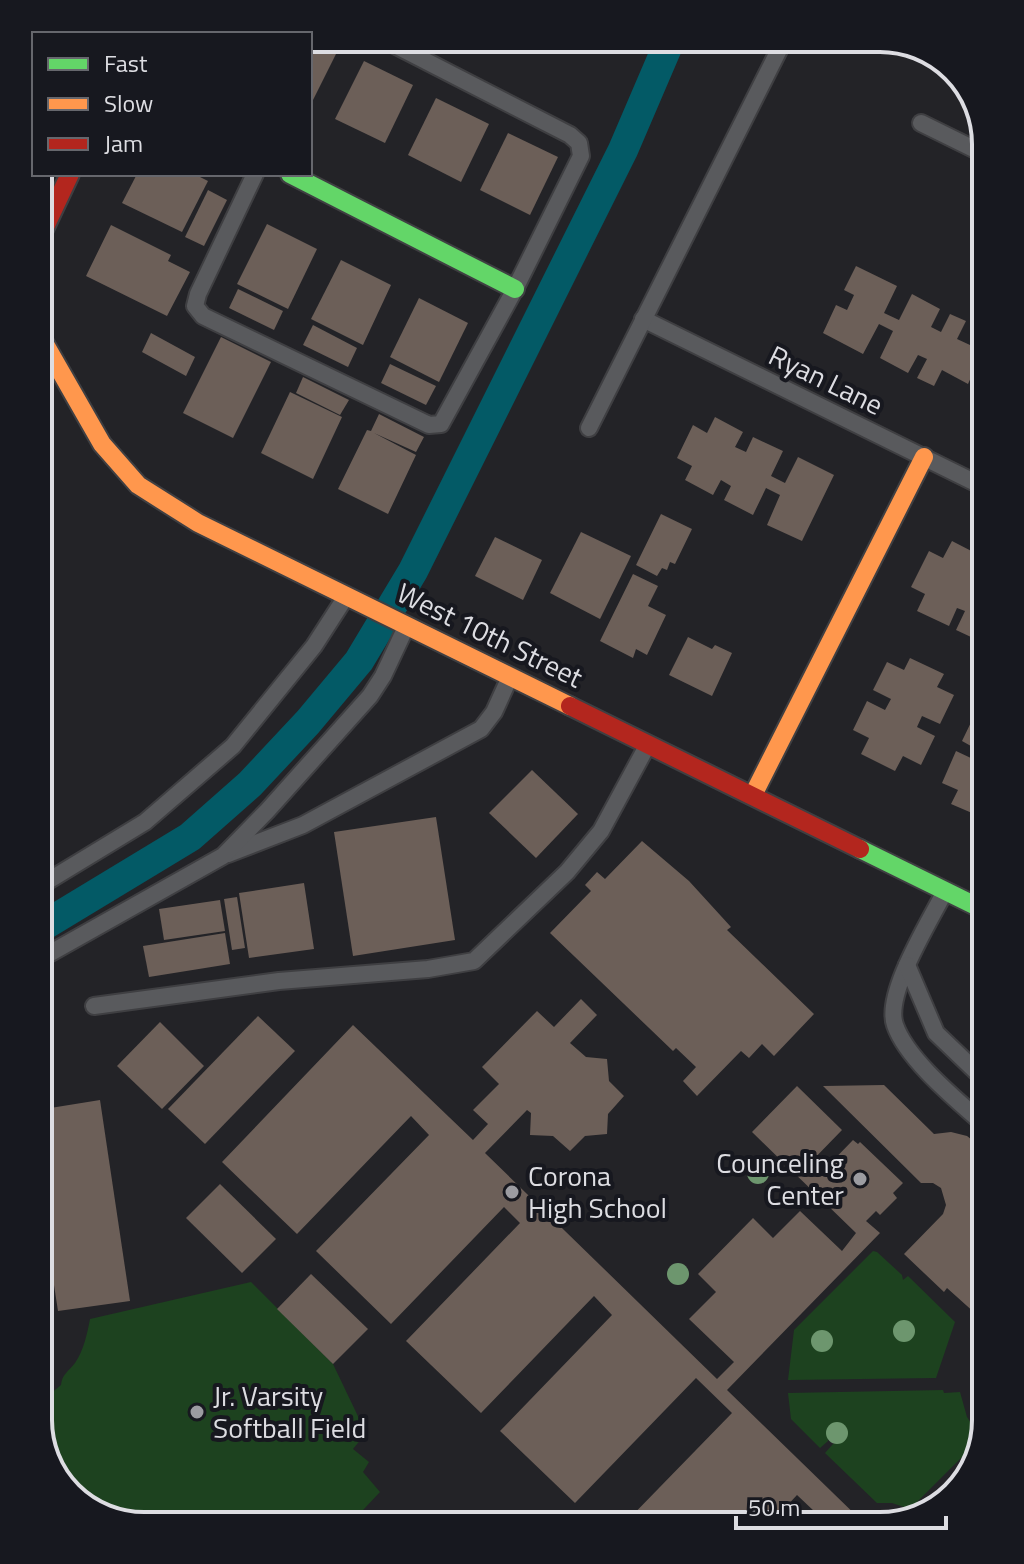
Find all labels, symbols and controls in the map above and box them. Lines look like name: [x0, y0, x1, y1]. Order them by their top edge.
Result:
legend: [32, 32, 312, 176]
text: Fast: [104, 45, 148, 81]
text: Slow: [104, 85, 153, 121]
text: Jam: [104, 125, 143, 161]
street label: Ryan Lane: [762, 333, 891, 426]
street label: West 10th Street: [390, 571, 591, 698]
place label: Counceling Center: [716, 1141, 844, 1216]
place label: Corona High School: [528, 1154, 667, 1229]
marker: Counceling Center: [851, 1170, 869, 1188]
marker: Corona High School: [503, 1183, 521, 1201]
place label: Jr. Varsity Softball Field: [213, 1374, 366, 1449]
marker: Jr. Varsity Softball Field: [188, 1403, 206, 1421]
scale bar: [736, 1480, 946, 1530]
text: 50 m: [748, 1489, 800, 1525]

